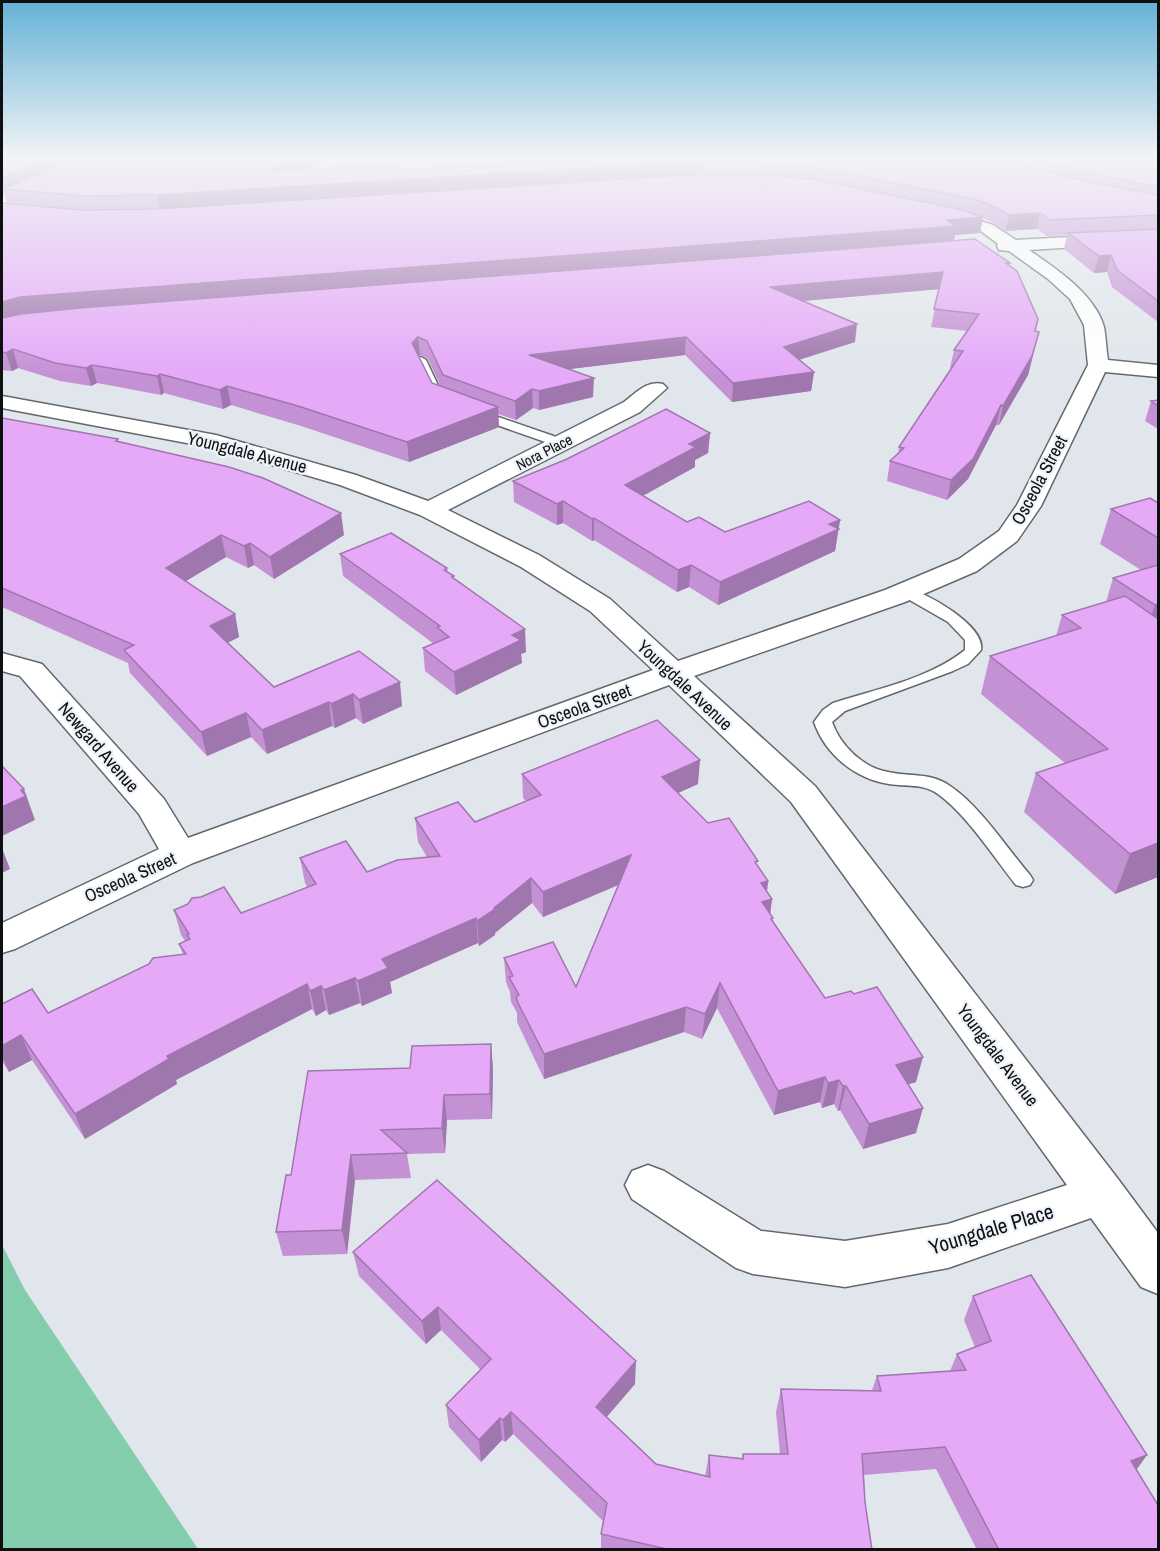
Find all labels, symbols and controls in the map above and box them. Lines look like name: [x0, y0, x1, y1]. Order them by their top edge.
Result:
street label: Youngdale Avenue: [185, 425, 309, 479]
street label: Nora Place: [512, 429, 576, 475]
street label: Osceola Street: [1005, 431, 1073, 529]
street label: Youngdale Avenue: [632, 634, 738, 736]
street label: Osceola Street: [534, 678, 634, 734]
street label: Newgard Avenue: [53, 696, 145, 798]
street label: Osceola Street: [80, 846, 180, 908]
street label: Youngdale Avenue: [951, 999, 1045, 1111]
street label: Youngdale Place: [925, 1196, 1057, 1262]

